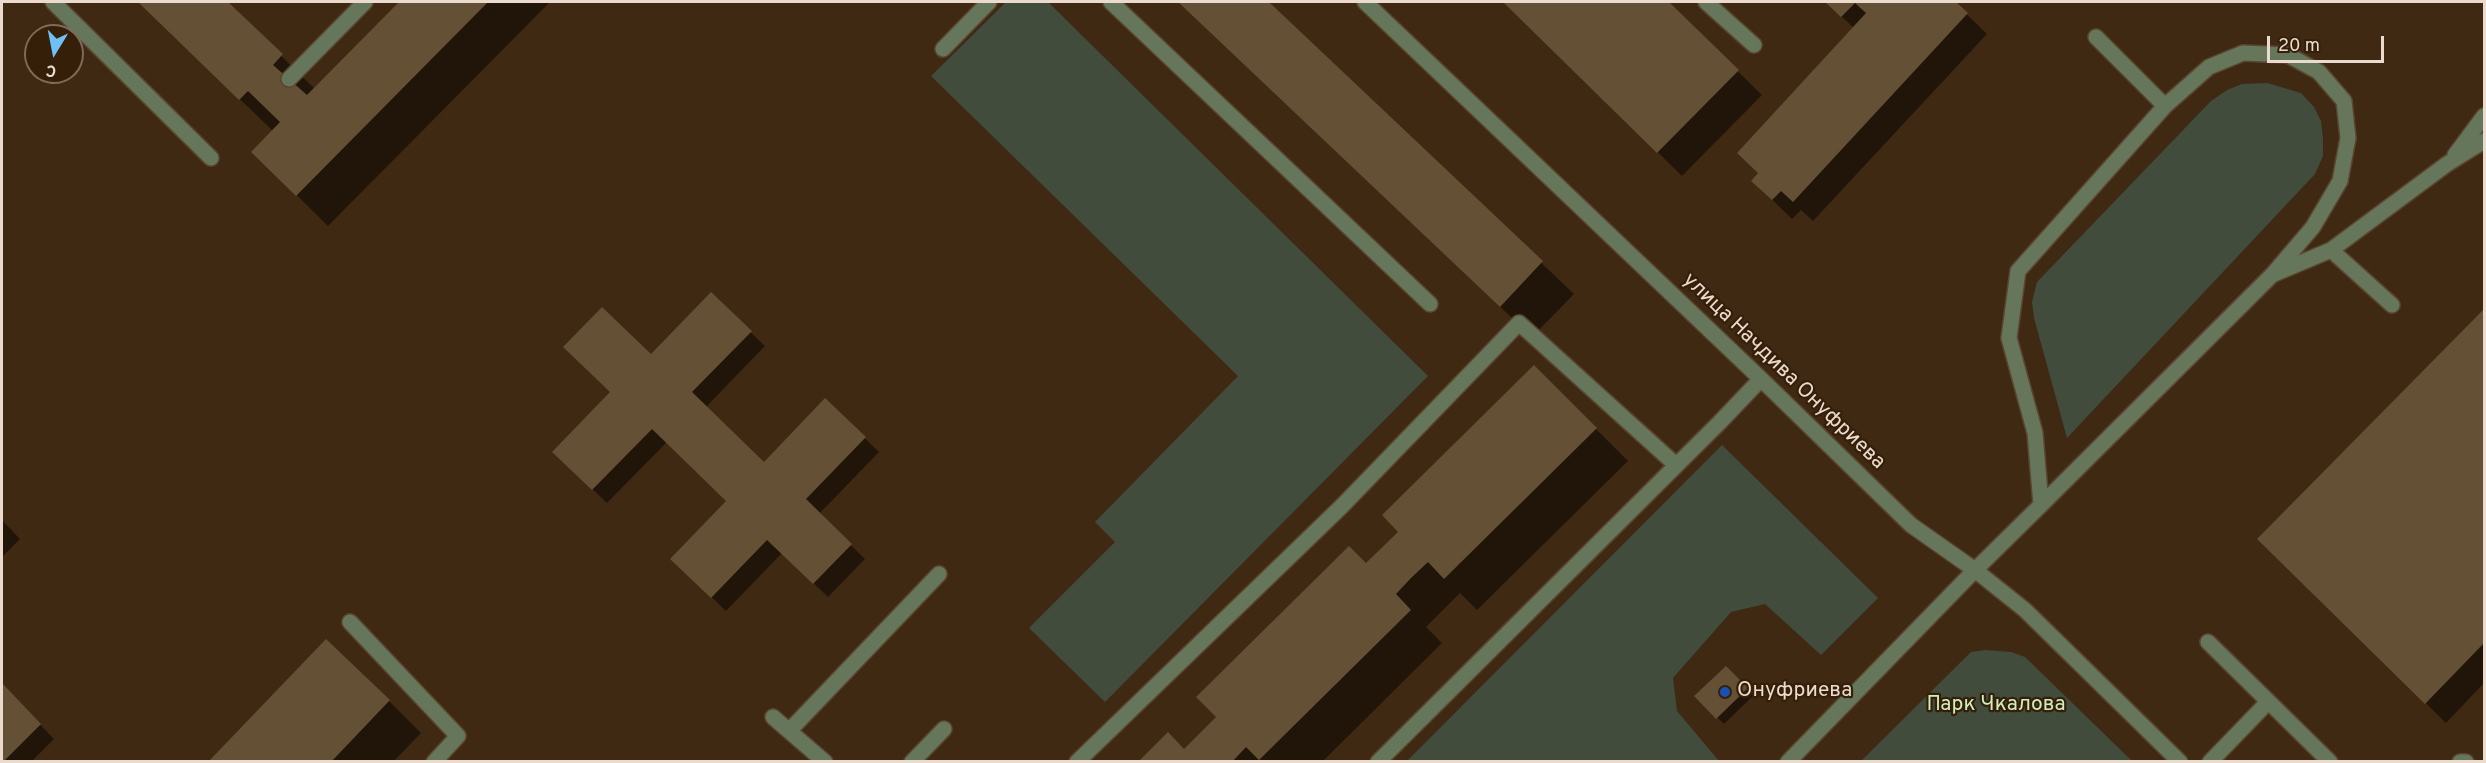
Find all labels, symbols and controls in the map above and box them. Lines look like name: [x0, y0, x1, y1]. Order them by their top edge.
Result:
north arrow: [24, 24, 84, 84]
scale bar: [2270, 24, 2387, 62]
text: 20 m: [2278, 35, 2320, 58]
text: С: [44, 59, 58, 80]
street label: улица Начдива Онуфриева: [1676, 268, 1890, 476]
place label: Онуфриева: [1737, 679, 1852, 705]
marker: Онуфриева: [1718, 685, 1732, 699]
park label: Парк Чкалова: [1926, 693, 2066, 719]

